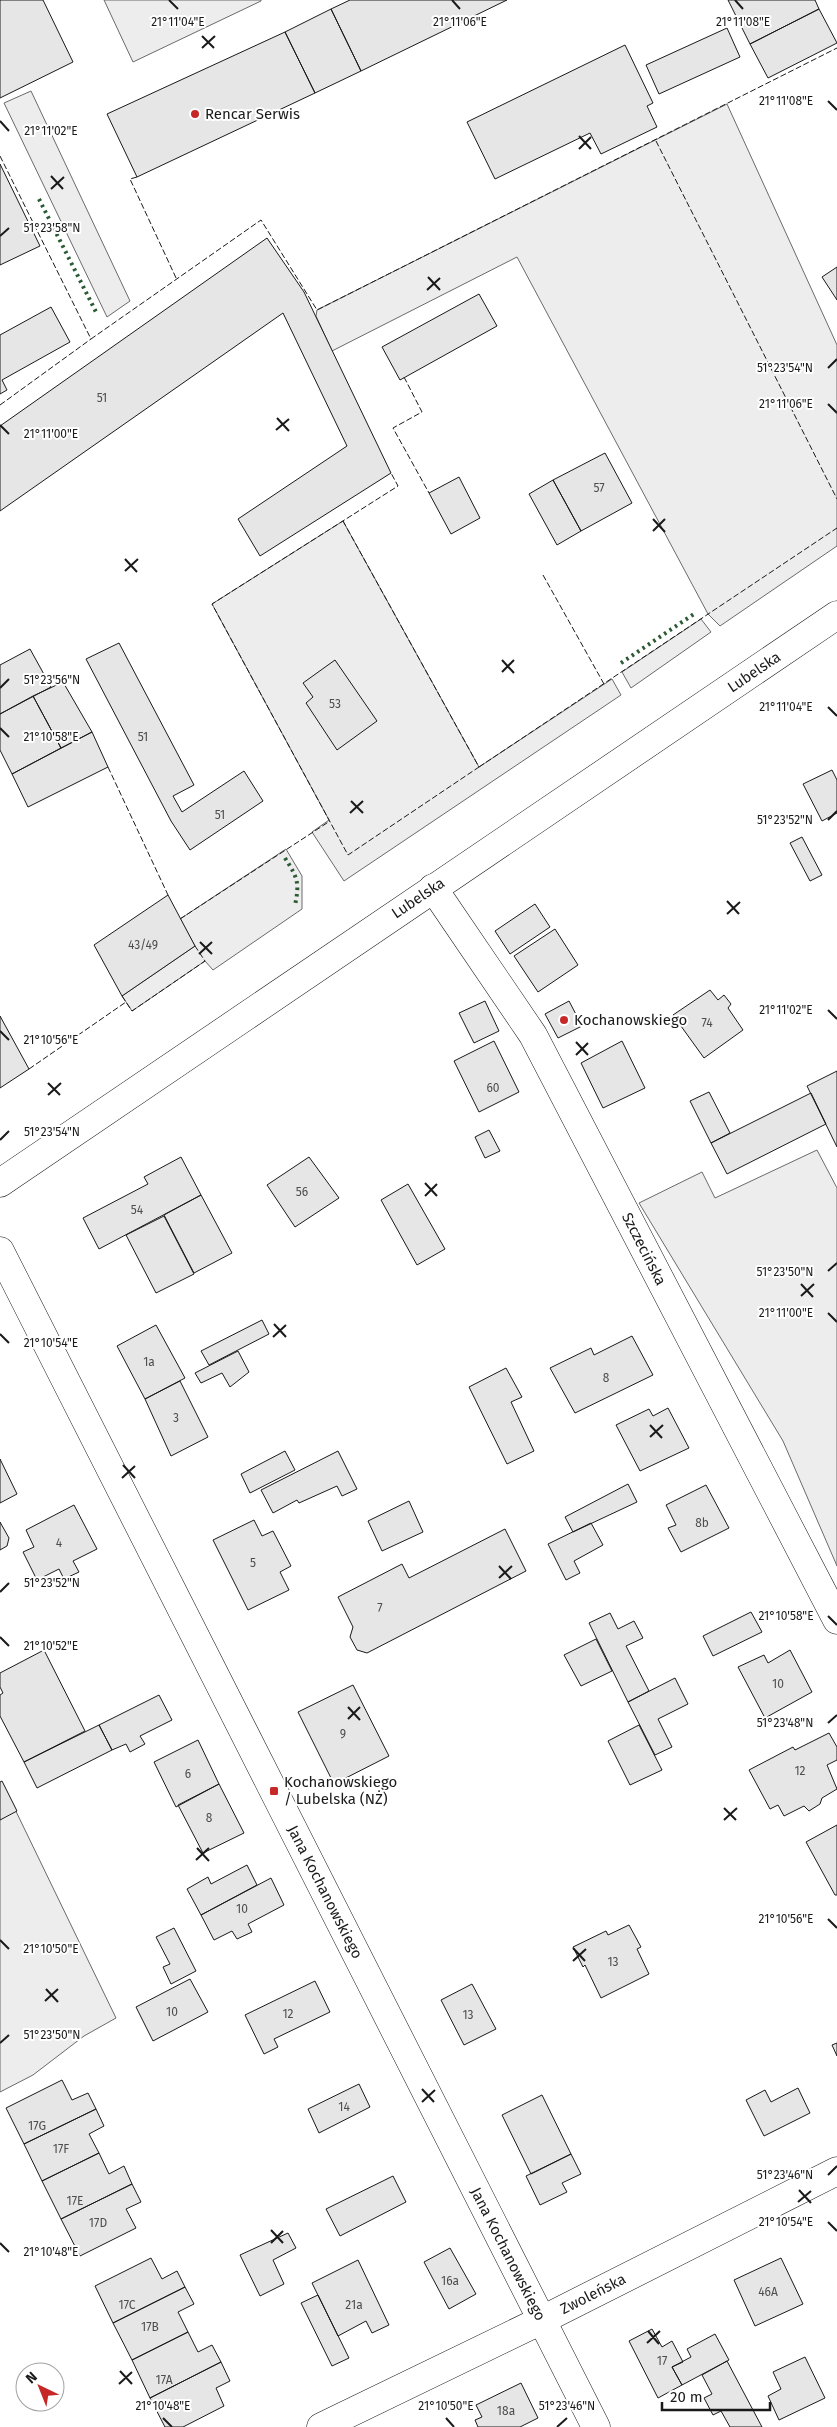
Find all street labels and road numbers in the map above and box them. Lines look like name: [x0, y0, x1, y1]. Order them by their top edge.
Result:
street label: Lubelska: [724, 648, 784, 696]
street label: Lubelska: [388, 874, 448, 922]
street label: Szczecińska: [618, 1210, 670, 1288]
street label: Jana Kochanowskiego: [284, 1822, 366, 1962]
street label: Jana Kochanowskiego: [467, 2184, 549, 2324]
street label: Zwoleńska: [557, 2270, 629, 2318]

